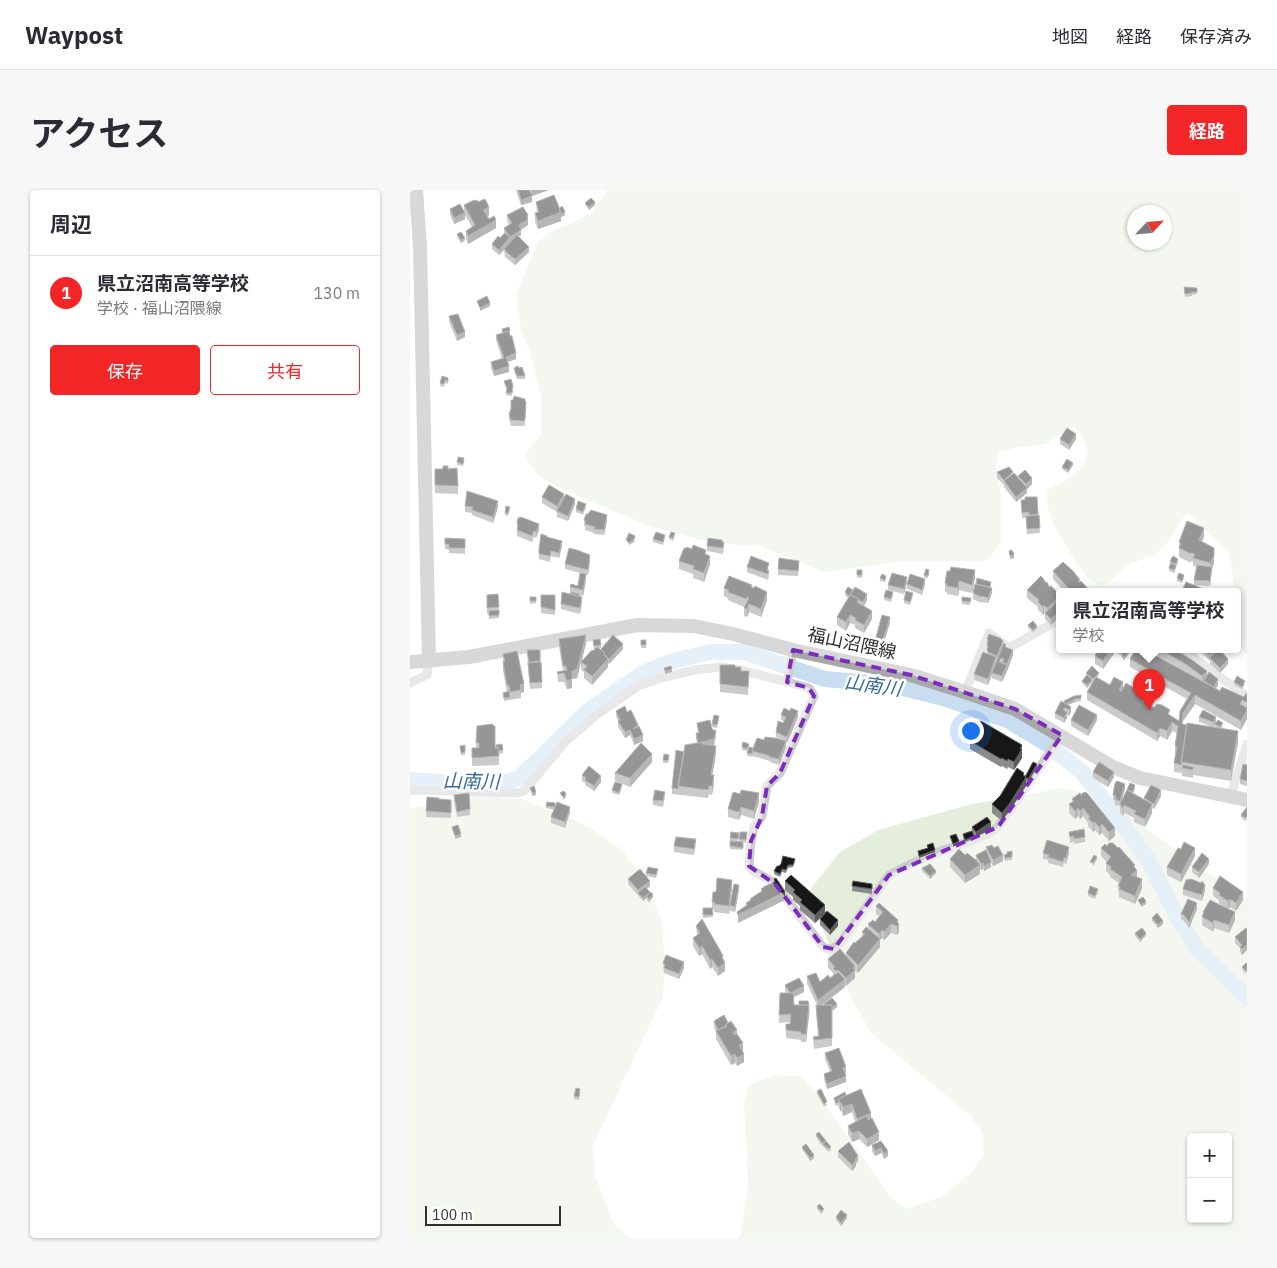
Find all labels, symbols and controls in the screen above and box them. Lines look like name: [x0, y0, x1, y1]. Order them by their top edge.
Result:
text: Waypost: [25, 19, 123, 51]
text: 地図: [1052, 25, 1088, 48]
text: 経路: [1116, 25, 1152, 48]
text: 保存済み: [1180, 25, 1252, 48]
button: 経路: [1167, 105, 1247, 155]
text: アクセス: [30, 110, 168, 156]
north arrow: [1127, 205, 1172, 250]
text: 周辺: [50, 210, 92, 238]
text: 県立沼南高等学校: [97, 271, 249, 295]
text: 1: [61, 283, 71, 303]
text: 130 m: [313, 283, 360, 303]
text: 学校 · 福山沼隈線: [97, 298, 222, 318]
button: 保存: [50, 345, 200, 395]
button: 共有: [210, 345, 360, 395]
popup: [1056, 588, 1241, 653]
text: 県立沼南高等学校: [1072, 598, 1225, 622]
street label: 福山沼隈線: [806, 622, 898, 664]
text: 学校: [1072, 625, 1105, 645]
water label: 山南川: [843, 669, 905, 701]
pin: 1: [1133, 669, 1165, 710]
your location: [958, 718, 984, 744]
water label: 山南川: [442, 769, 502, 794]
map controls: [1187, 1133, 1232, 1223]
button: +: [1187, 1133, 1232, 1178]
button: −: [1187, 1178, 1232, 1223]
scale bar: [425, 1203, 561, 1226]
text: 100 m: [432, 1206, 473, 1224]

